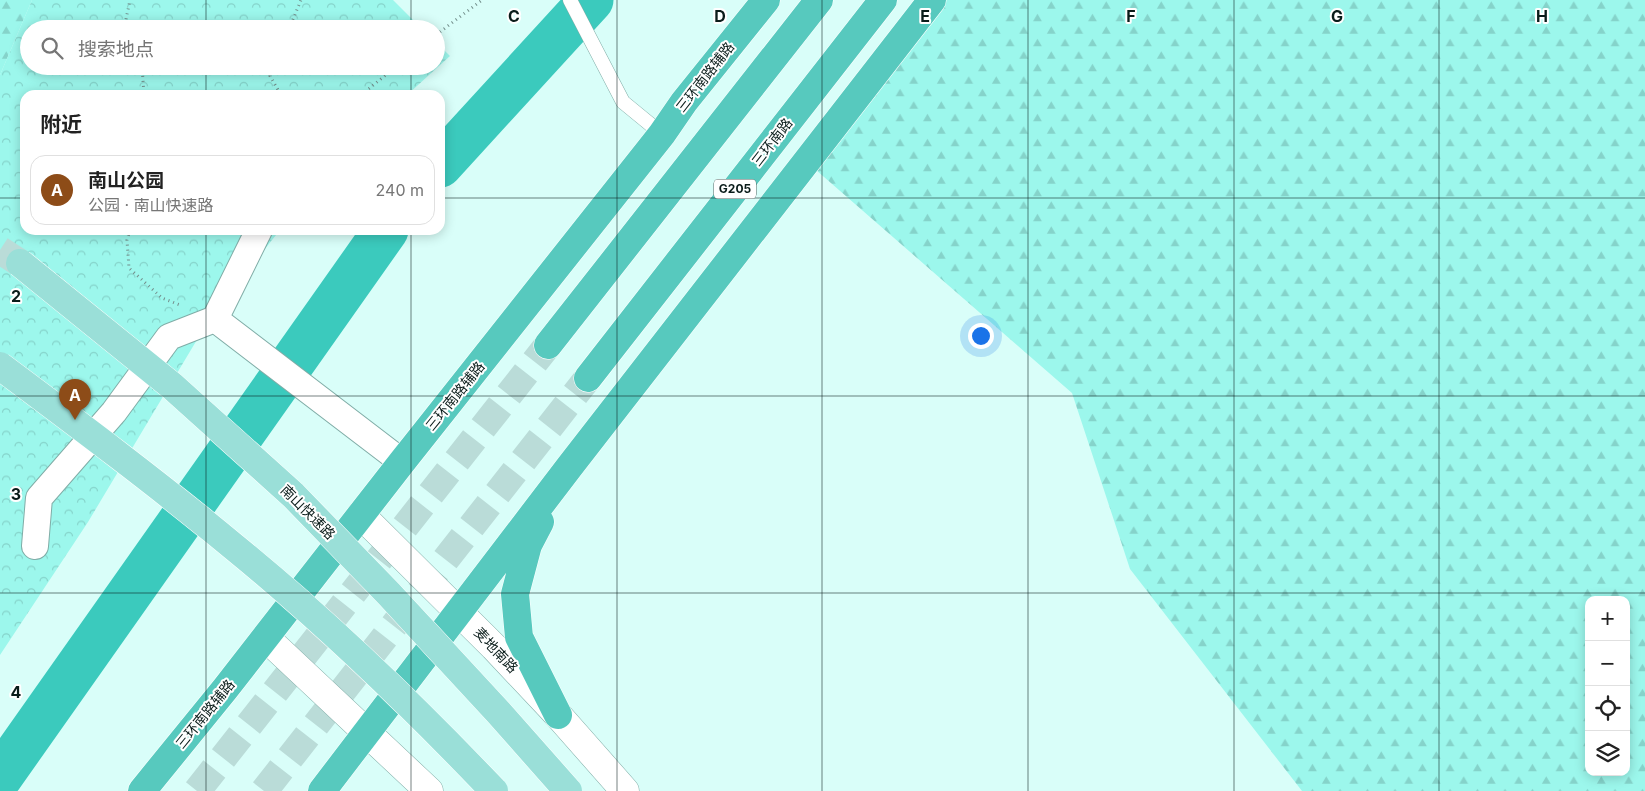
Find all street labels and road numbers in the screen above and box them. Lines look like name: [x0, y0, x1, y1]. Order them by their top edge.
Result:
street label: 三环南路辅路: [672, 38, 737, 115]
street label: 三环南路: [748, 114, 796, 169]
road number: G205: [714, 180, 756, 198]
street label: 三环南路辅路: [422, 358, 488, 434]
street label: 南山快速路: [278, 481, 339, 542]
street label: 麦地南路: [471, 623, 522, 676]
street label: 三环南路辅路: [172, 676, 238, 752]

